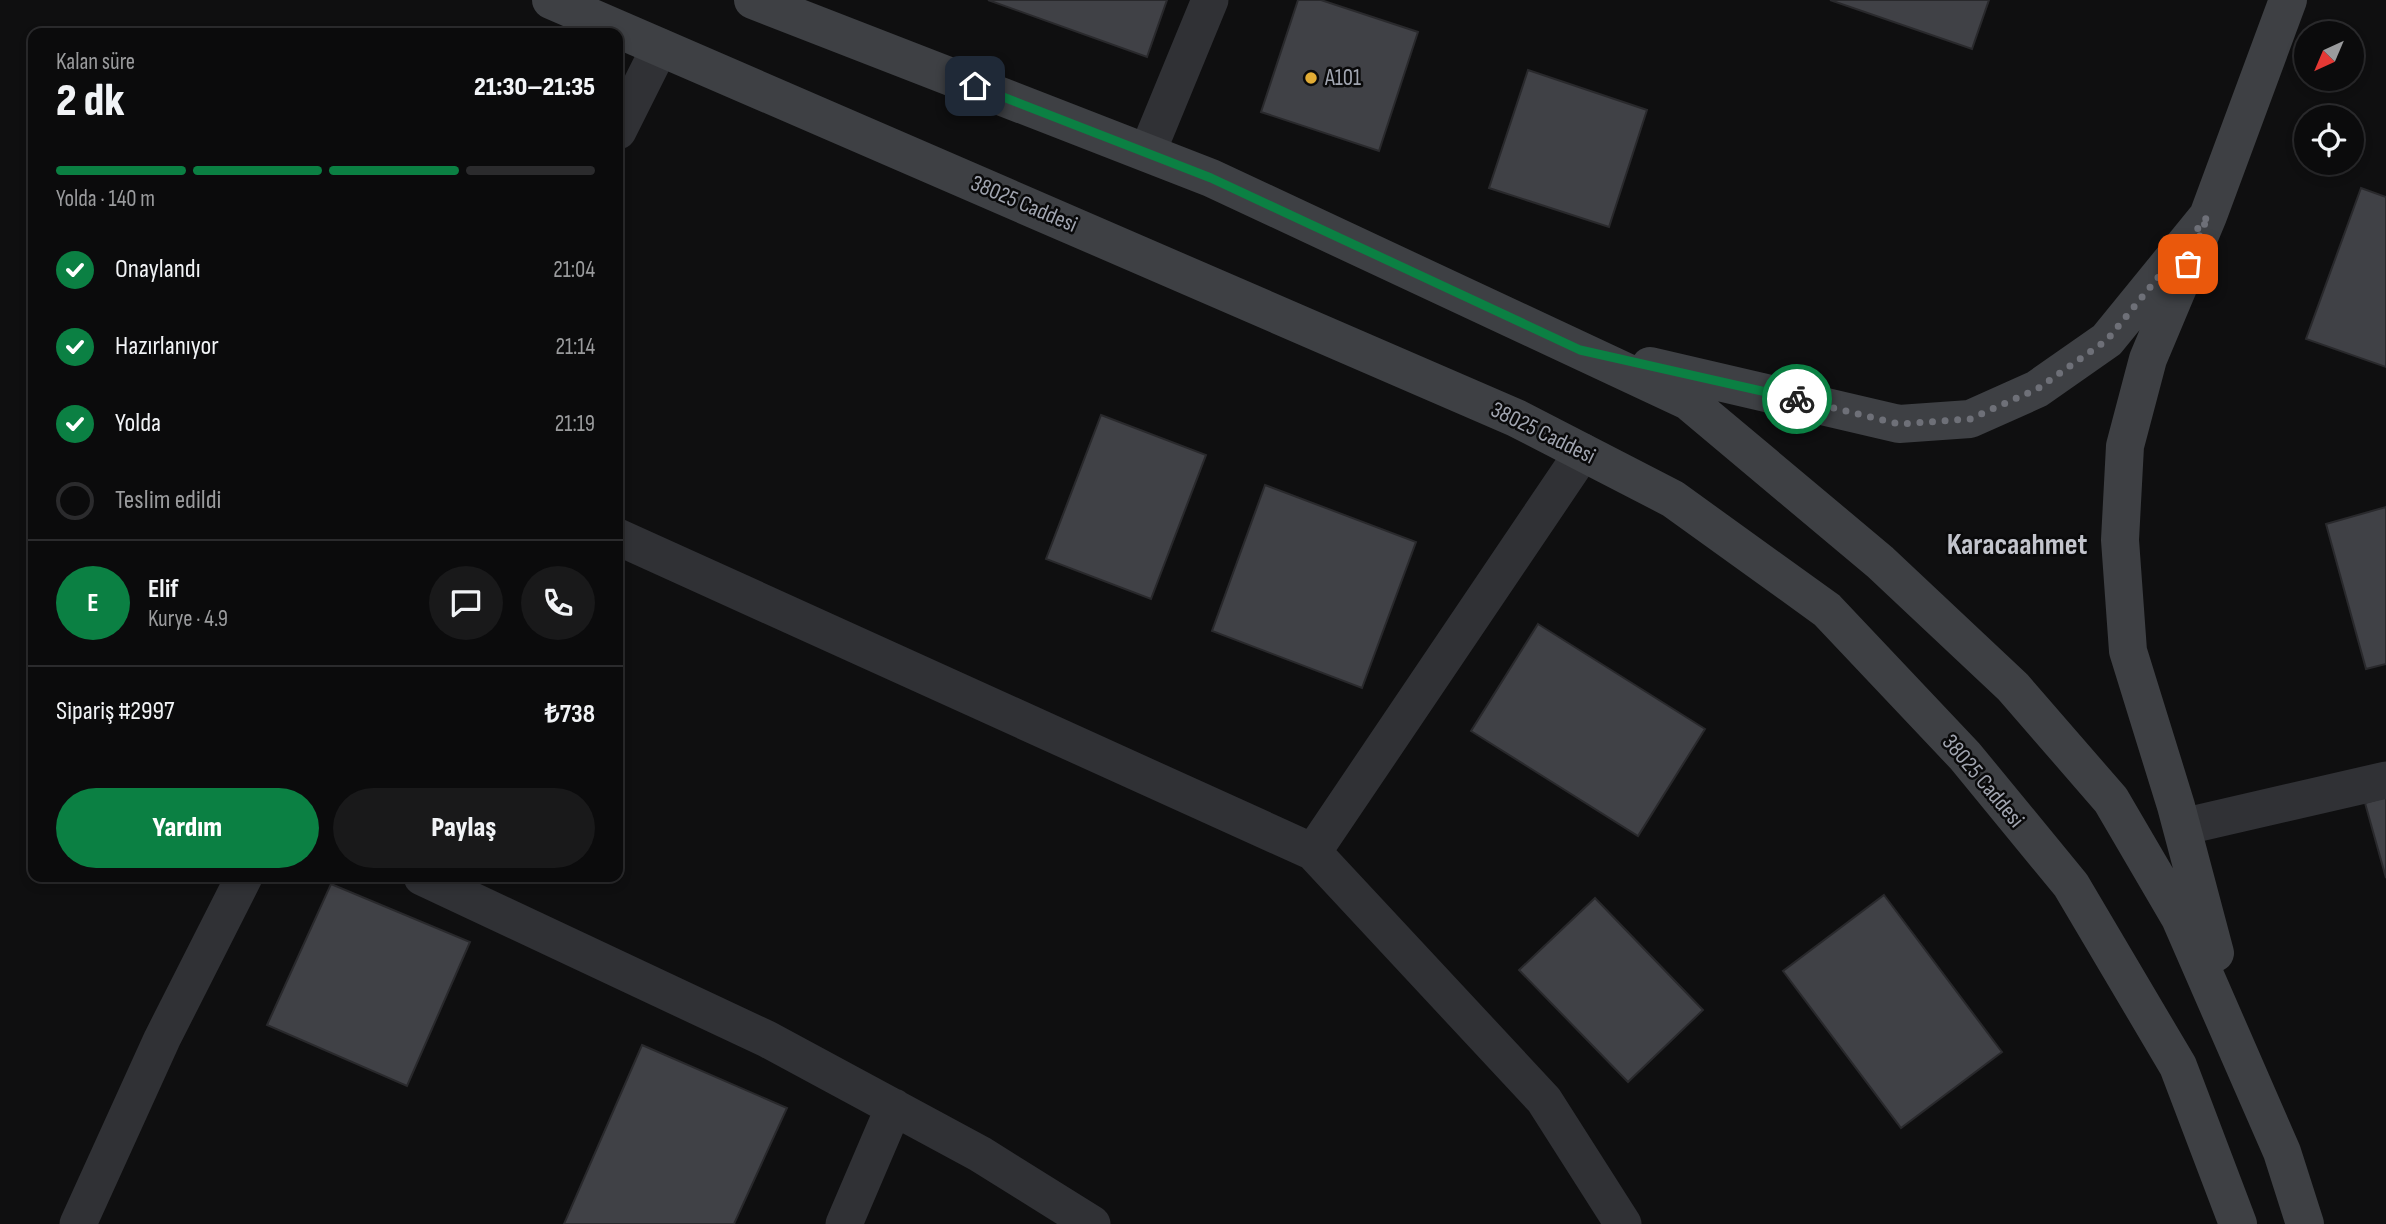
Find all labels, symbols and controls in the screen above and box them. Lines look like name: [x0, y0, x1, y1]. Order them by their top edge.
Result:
north arrow: [2294, 21, 2364, 91]
map controls: [2294, 21, 2364, 175]
text: Kalan süre: [56, 48, 135, 76]
pin: [945, 56, 1005, 116]
place label: A101: [1324, 64, 1361, 92]
icon: home: [956, 67, 994, 105]
marker: A101: [1303, 70, 1319, 86]
text: 21:30–21:35: [474, 72, 595, 103]
text: 2 dk: [56, 74, 124, 129]
button: locate: [2294, 105, 2364, 175]
street label: 38025 Caddesi: [967, 169, 1081, 239]
text: Yolda · 140 m: [56, 185, 155, 213]
pin: [2158, 234, 2218, 294]
icon: bag: [2169, 245, 2207, 283]
icon: check: [56, 251, 94, 289]
text: Onaylandı: [115, 254, 200, 285]
text: 21:04: [553, 256, 595, 284]
icon: check: [56, 328, 94, 366]
text: Hazırlanıyor: [115, 331, 219, 362]
text: 21:14: [555, 333, 595, 361]
courier: [1762, 364, 1832, 434]
icon: bike: [1778, 380, 1816, 418]
street label: 38025 Caddesi: [1486, 396, 1600, 470]
icon: check: [56, 405, 94, 443]
text: Yolda: [115, 408, 161, 439]
text: 21:19: [555, 410, 595, 438]
text: Teslim edildi: [115, 485, 221, 516]
district label: Karacaahmet: [1947, 527, 2087, 563]
button: chat: [429, 566, 503, 640]
button: phone: [521, 566, 595, 640]
text: Elif: [148, 574, 178, 605]
text: E: [87, 588, 99, 619]
text: Kurye · 4.9: [148, 605, 228, 633]
text: Sipariş #2997: [56, 696, 174, 727]
text: ₺738: [545, 699, 595, 730]
street label: 38025 Caddesi: [1936, 729, 2030, 833]
button: Yardım: [56, 788, 319, 868]
button: Paylaş: [333, 788, 595, 868]

